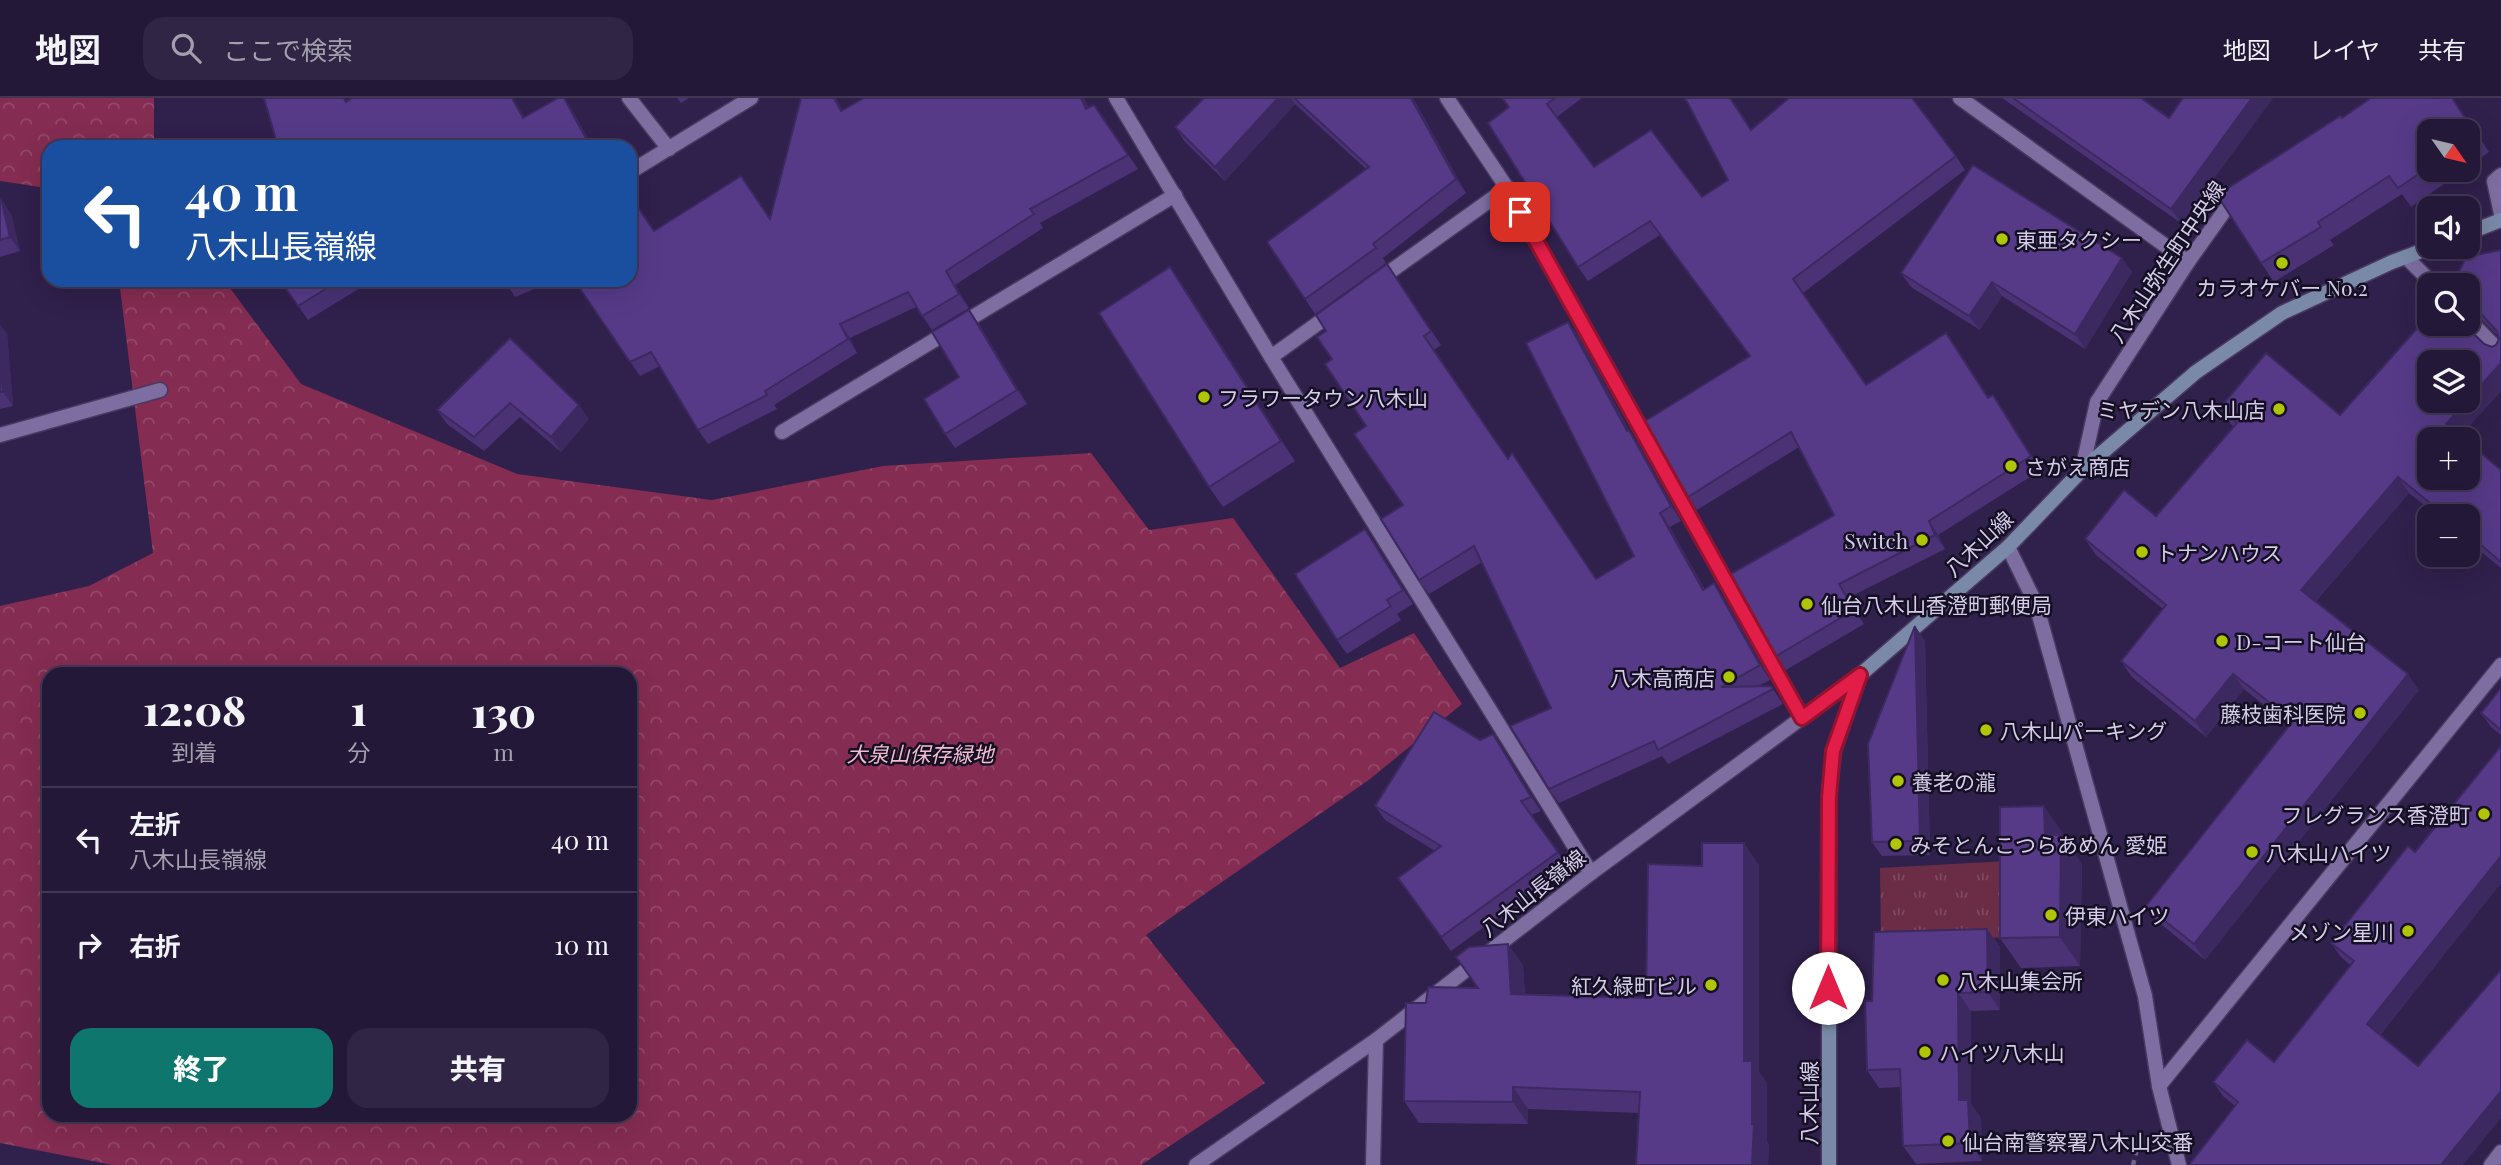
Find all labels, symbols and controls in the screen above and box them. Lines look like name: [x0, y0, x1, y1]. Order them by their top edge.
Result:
search box: [143, 17, 633, 80]
text: 地図: [35, 26, 101, 70]
icon: search: [167, 29, 205, 67]
text: ここで検索: [223, 32, 353, 67]
text: 地図: [2223, 33, 2271, 65]
text: レイヤ: [2309, 33, 2380, 65]
text: 共有: [2418, 33, 2466, 65]
north arrow: [2417, 119, 2480, 182]
map controls: [2417, 119, 2480, 567]
text: 40 m: [185, 158, 298, 223]
icon: left: [70, 168, 161, 259]
street label: 八木山弥生町中央線: [2102, 175, 2230, 347]
pin: [1490, 182, 1550, 242]
icon: arrive: [1501, 193, 1539, 231]
button: sound: [2417, 196, 2480, 259]
text: 八木山長嶺線: [185, 223, 377, 266]
place label: 東亜タクシー: [2016, 225, 2142, 253]
marker: 東亜タクシー: [1994, 231, 2010, 247]
marker: カラオケバー No.2: [2274, 255, 2290, 271]
place label: カラオケバー No.2: [2196, 273, 2368, 301]
button: search: [2417, 273, 2480, 336]
button: layers: [2417, 350, 2480, 413]
place label: フラワータウン八木山: [1218, 383, 1428, 411]
marker: フラワータウン八木山: [1196, 389, 1212, 405]
place label: ミヤデン八木山店: [2097, 395, 2265, 423]
marker: ミヤデン八木山店: [2271, 401, 2287, 417]
button: +: [2417, 427, 2480, 490]
place label: さがえ商店: [2025, 452, 2130, 480]
marker: さがえ商店: [2003, 458, 2019, 474]
street label: 八木山線: [1938, 504, 2018, 582]
button: −: [2417, 504, 2480, 567]
place label: Switch: [1844, 526, 1909, 554]
marker: Switch: [1914, 532, 1930, 548]
place label: トナンハウス: [2156, 538, 2282, 566]
marker: トナンハウス: [2134, 544, 2150, 560]
place label: 仙台八木山香澄町郵便局: [1821, 590, 2052, 618]
marker: 仙台八木山香澄町郵便局: [1799, 596, 1815, 612]
place label: D-コート仙台: [2236, 627, 2367, 655]
marker: D-コート仙台: [2214, 633, 2230, 649]
place label: 八木高商店: [1610, 663, 1715, 691]
marker: 八木高商店: [1721, 669, 1737, 685]
text: 12:08: [143, 681, 246, 737]
text: 1: [351, 681, 367, 737]
text: 130: [471, 683, 536, 739]
place label: 藤枝歯科医院: [2220, 699, 2346, 727]
marker: 藤枝歯科医院: [2352, 705, 2368, 721]
place label: 八木山パーキング: [2000, 716, 2167, 744]
marker: 八木山パーキング: [1978, 722, 1994, 738]
text: 到着: [172, 736, 218, 767]
text: 分: [347, 736, 370, 767]
text: m: [493, 736, 514, 767]
park label: 大泉山保存緑地: [847, 739, 995, 767]
place label: 養老の瀧: [1912, 767, 1996, 795]
marker: 養老の瀧: [1890, 773, 1906, 789]
place label: フレグランス香澄町: [2281, 800, 2470, 828]
text: 左折: [129, 806, 181, 841]
marker: フレグランス香澄町: [2476, 806, 2492, 822]
icon: left: [70, 821, 108, 859]
text: 40 m: [551, 822, 609, 857]
place label: みそとんこつらあめん 愛姫: [1910, 830, 2167, 858]
marker: みそとんこつらあめん 愛姫: [1888, 836, 1904, 852]
place label: 八木山ハイツ: [2266, 838, 2392, 866]
street label: 八木山長嶺線: [1474, 842, 1590, 942]
text: 八木山長嶺線: [129, 843, 267, 874]
marker: 八木山ハイツ: [2244, 844, 2260, 860]
place label: 伊東ハイツ: [2065, 901, 2170, 929]
marker: 伊東ハイツ: [2043, 907, 2059, 923]
place label: メゾン星川: [2289, 917, 2394, 945]
marker: メゾン星川: [2400, 923, 2416, 939]
icon: right: [70, 926, 108, 964]
text: 10 m: [554, 927, 609, 962]
text: 右折: [129, 928, 181, 963]
position arrow: [1791, 951, 1865, 1025]
place label: 八木山集会所: [1957, 966, 2083, 994]
place label: 紅久緑町ビル: [1571, 971, 1697, 999]
marker: 八木山集会所: [1935, 972, 1951, 988]
marker: 紅久緑町ビル: [1703, 977, 1719, 993]
button: 終了: [70, 1028, 333, 1108]
button: 共有: [347, 1028, 609, 1108]
place label: ハイツ八木山: [1939, 1038, 2065, 1066]
marker: ハイツ八木山: [1917, 1044, 1933, 1060]
street label: 八木山線: [1794, 1061, 1822, 1145]
place label: 仙台南警察署八木山交番: [1962, 1127, 2193, 1155]
marker: 仙台南警察署八木山交番: [1940, 1133, 1956, 1149]

